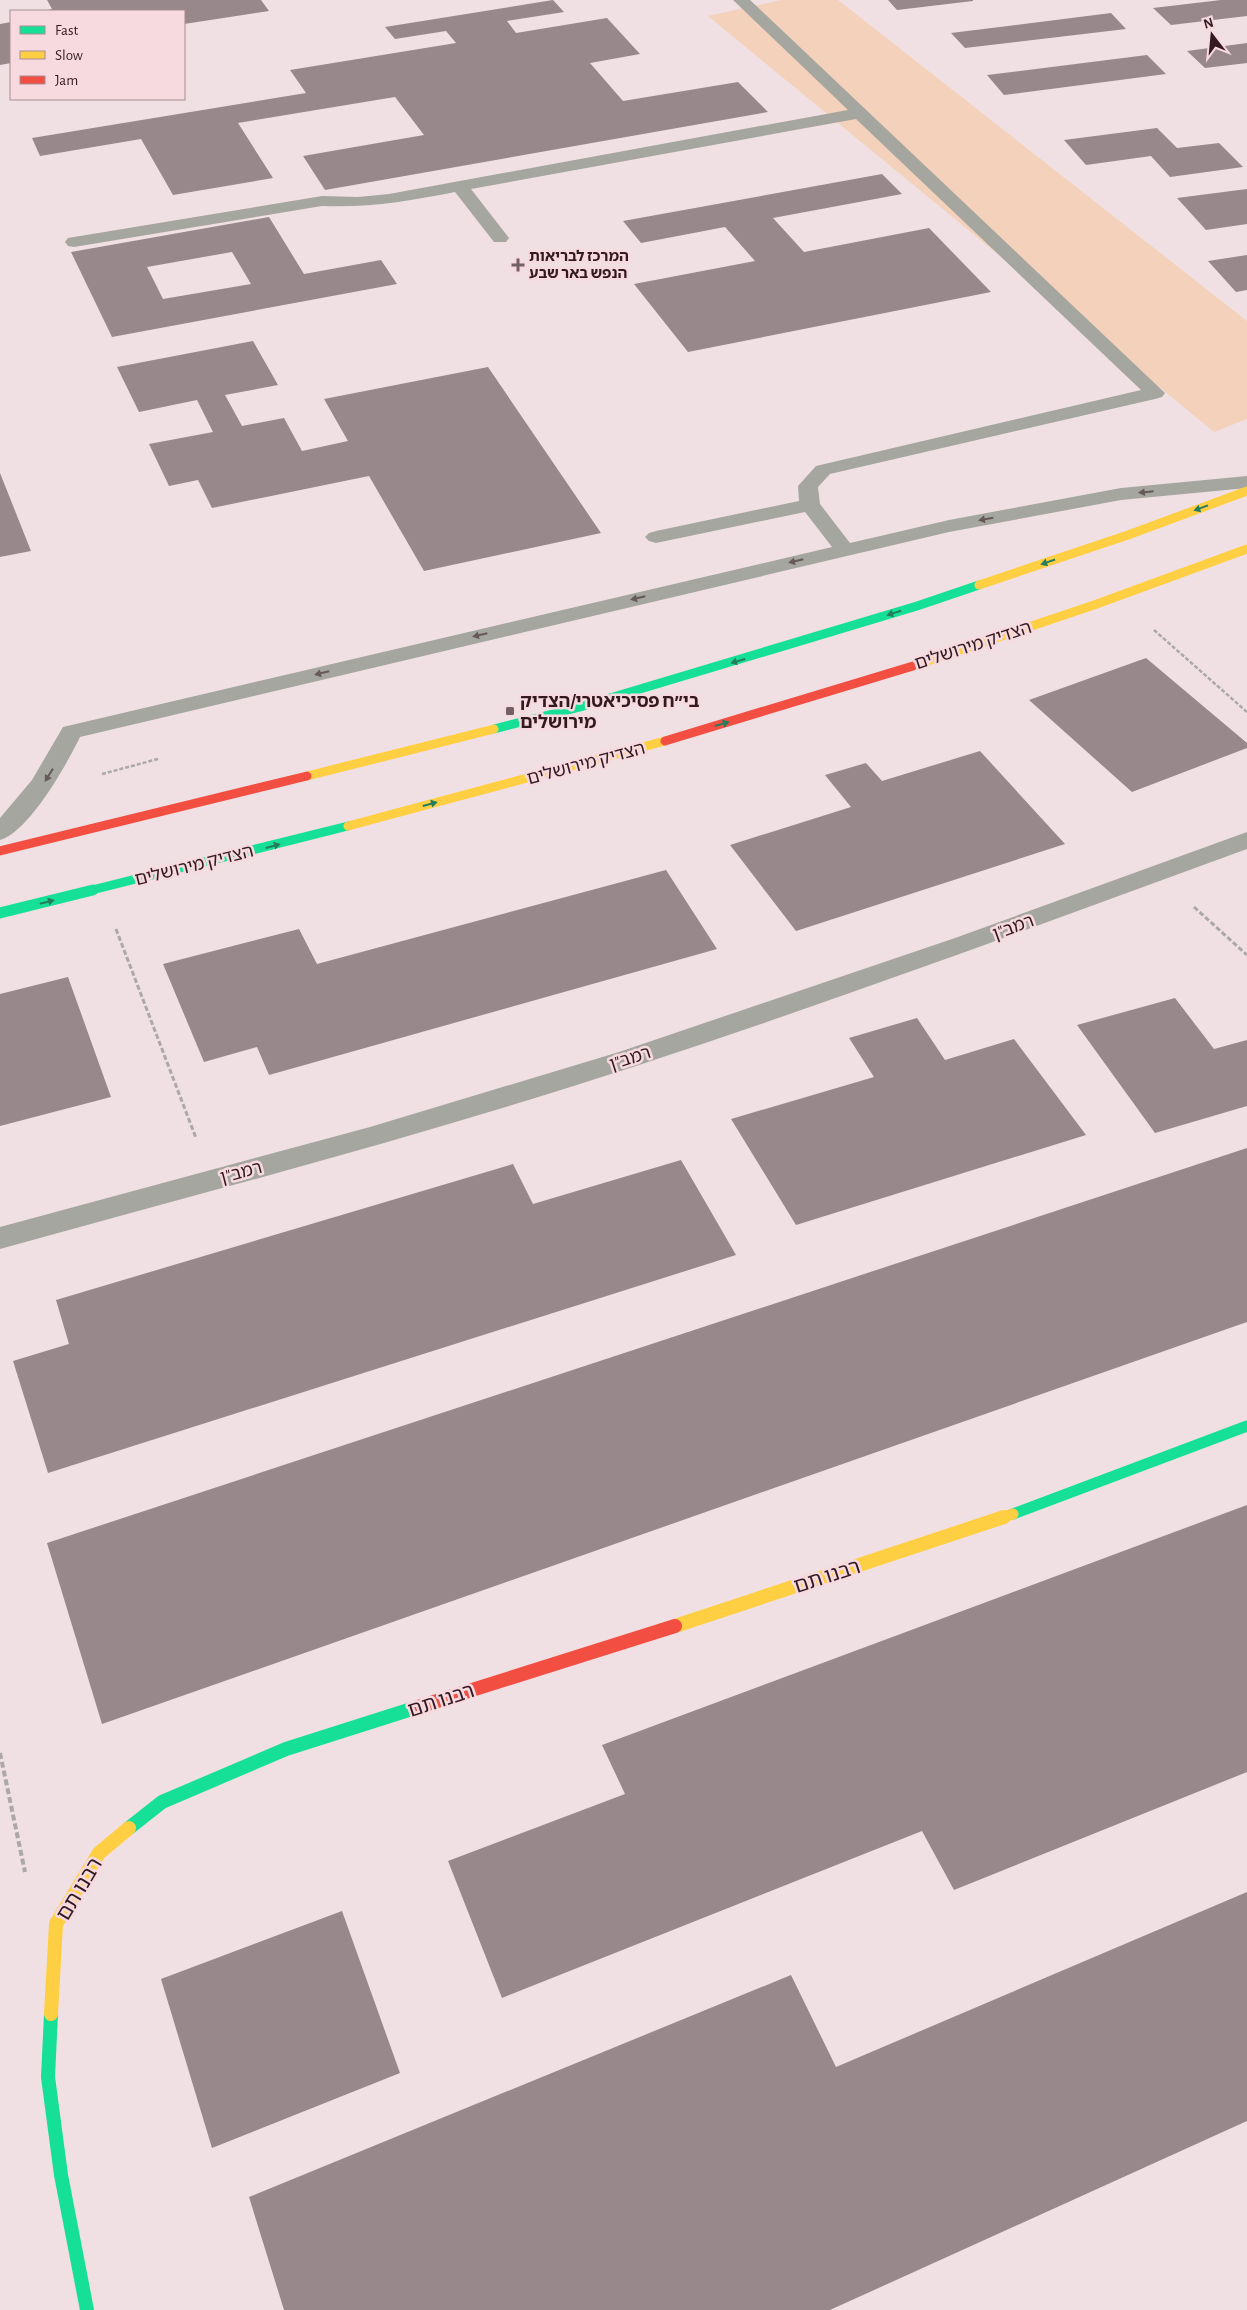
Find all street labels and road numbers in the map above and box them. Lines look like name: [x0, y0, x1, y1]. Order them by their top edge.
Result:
street label: הצדיק מירושלים: [912, 618, 1034, 673]
street label: הצדיק מירושלים: [525, 739, 647, 788]
street label: הצדיק מירושלים: [133, 842, 255, 889]
street label: רמב"ן: [990, 912, 1036, 944]
street label: רמב"ן: [607, 1044, 653, 1074]
street label: רמב"ן: [218, 1159, 264, 1187]
street label: רבנו תם: [791, 1556, 863, 1597]
street label: רבנו תם: [405, 1680, 477, 1721]
street label: רבנו תם: [53, 1854, 106, 1924]

